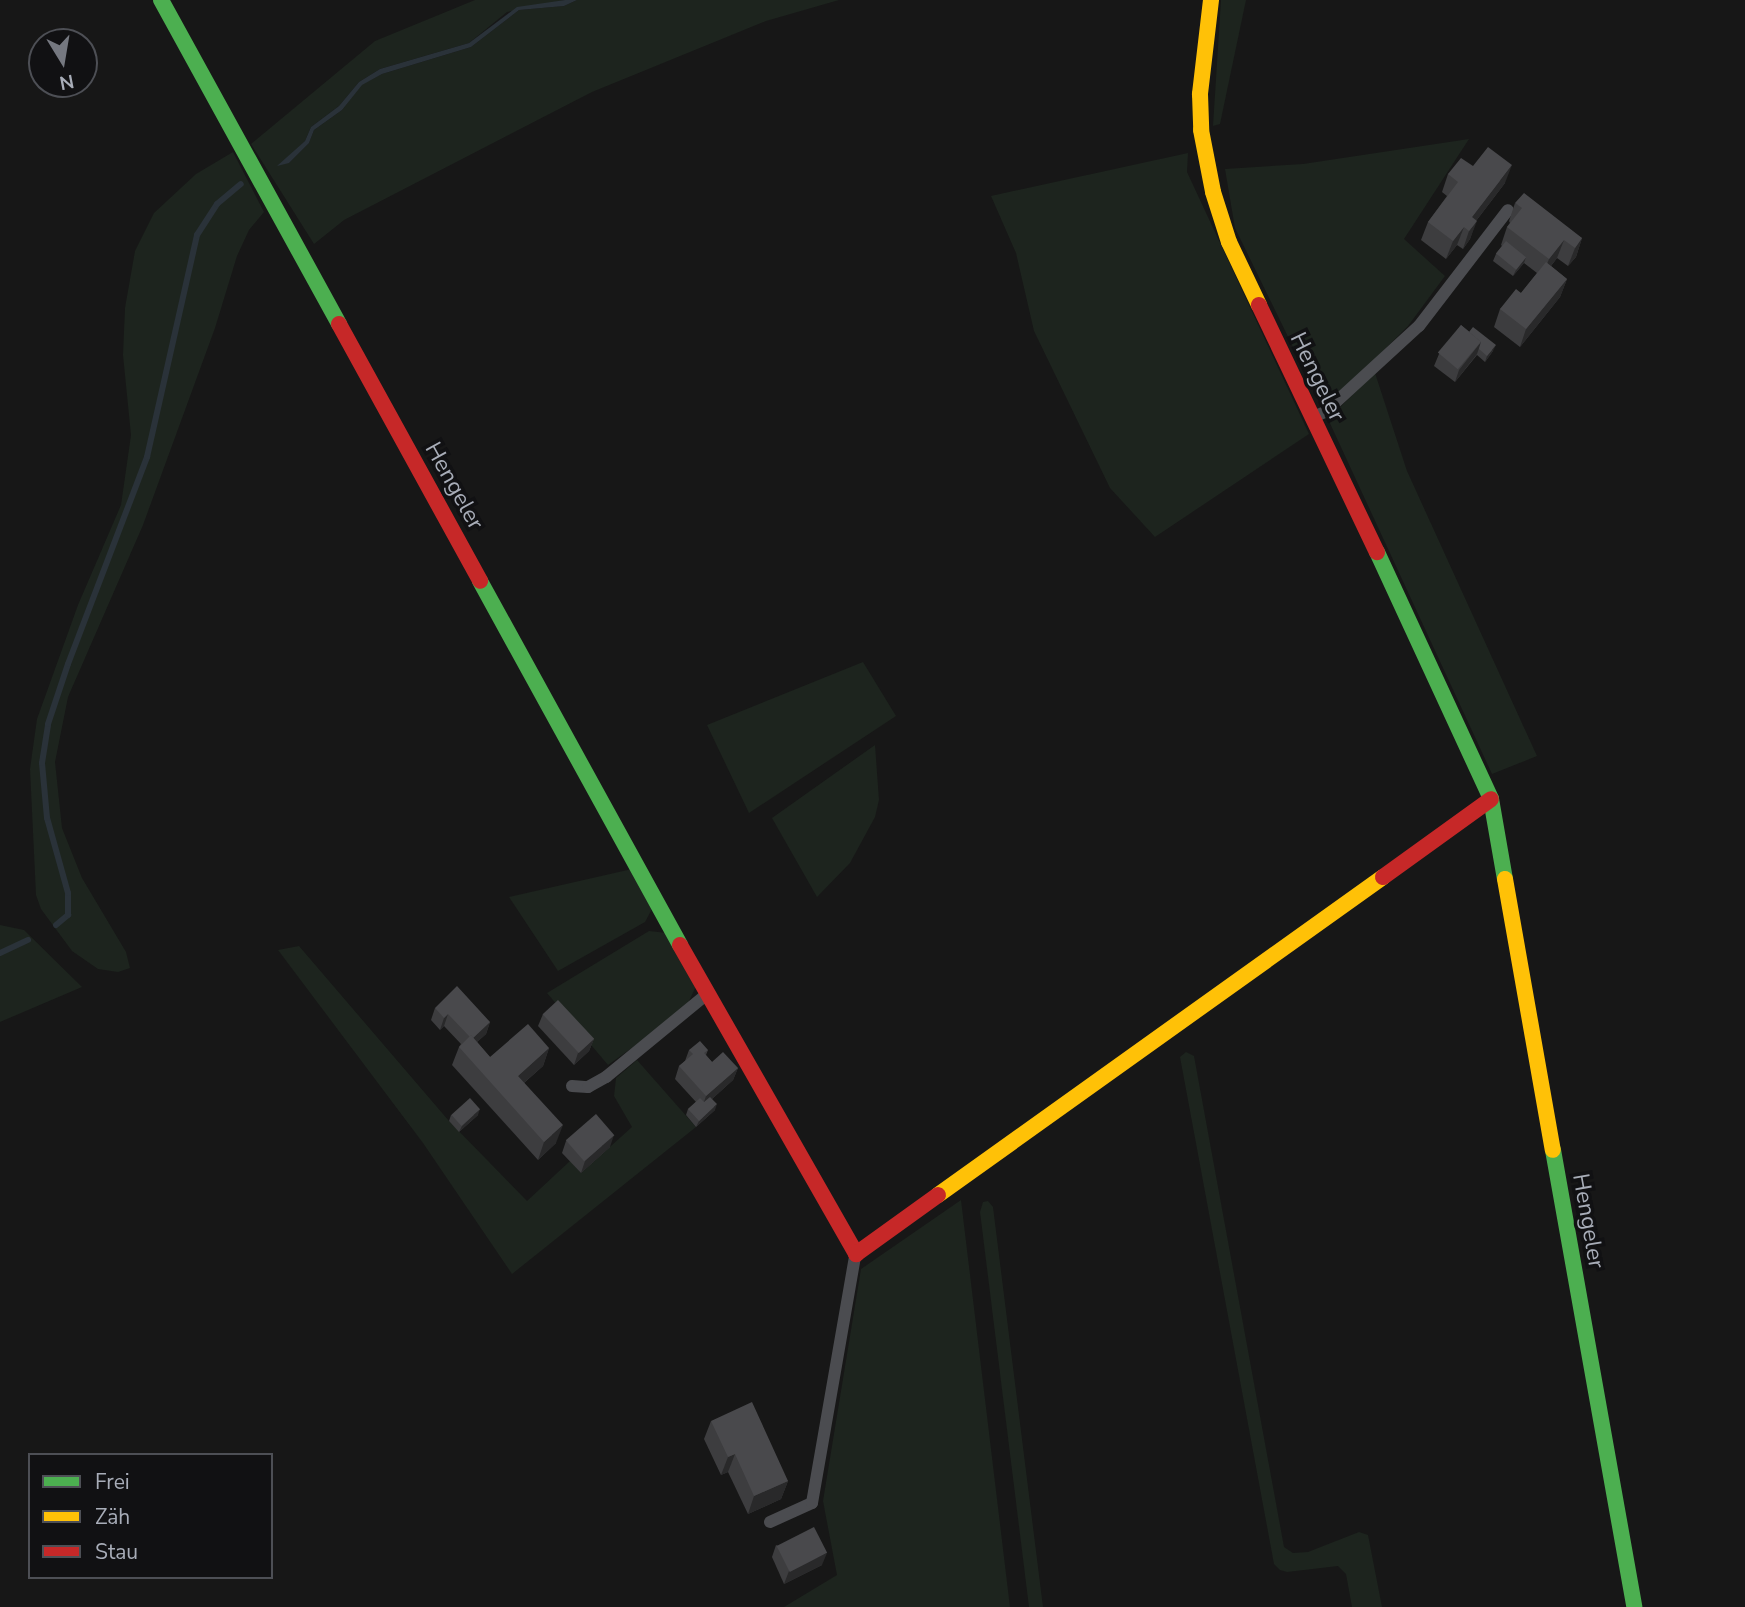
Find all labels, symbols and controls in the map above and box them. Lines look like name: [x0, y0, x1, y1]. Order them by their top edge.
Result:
north arrow: [28, 28, 98, 98]
text: N: [57, 68, 76, 96]
street label: Hengeler: [1284, 328, 1350, 426]
street label: Hengeler: [419, 437, 489, 535]
street label: Hengeler: [1566, 1171, 1610, 1271]
legend: [28, 1453, 273, 1579]
text: Frei: [95, 1468, 130, 1496]
text: Zäh: [95, 1503, 130, 1531]
text: Stau: [95, 1538, 138, 1566]

